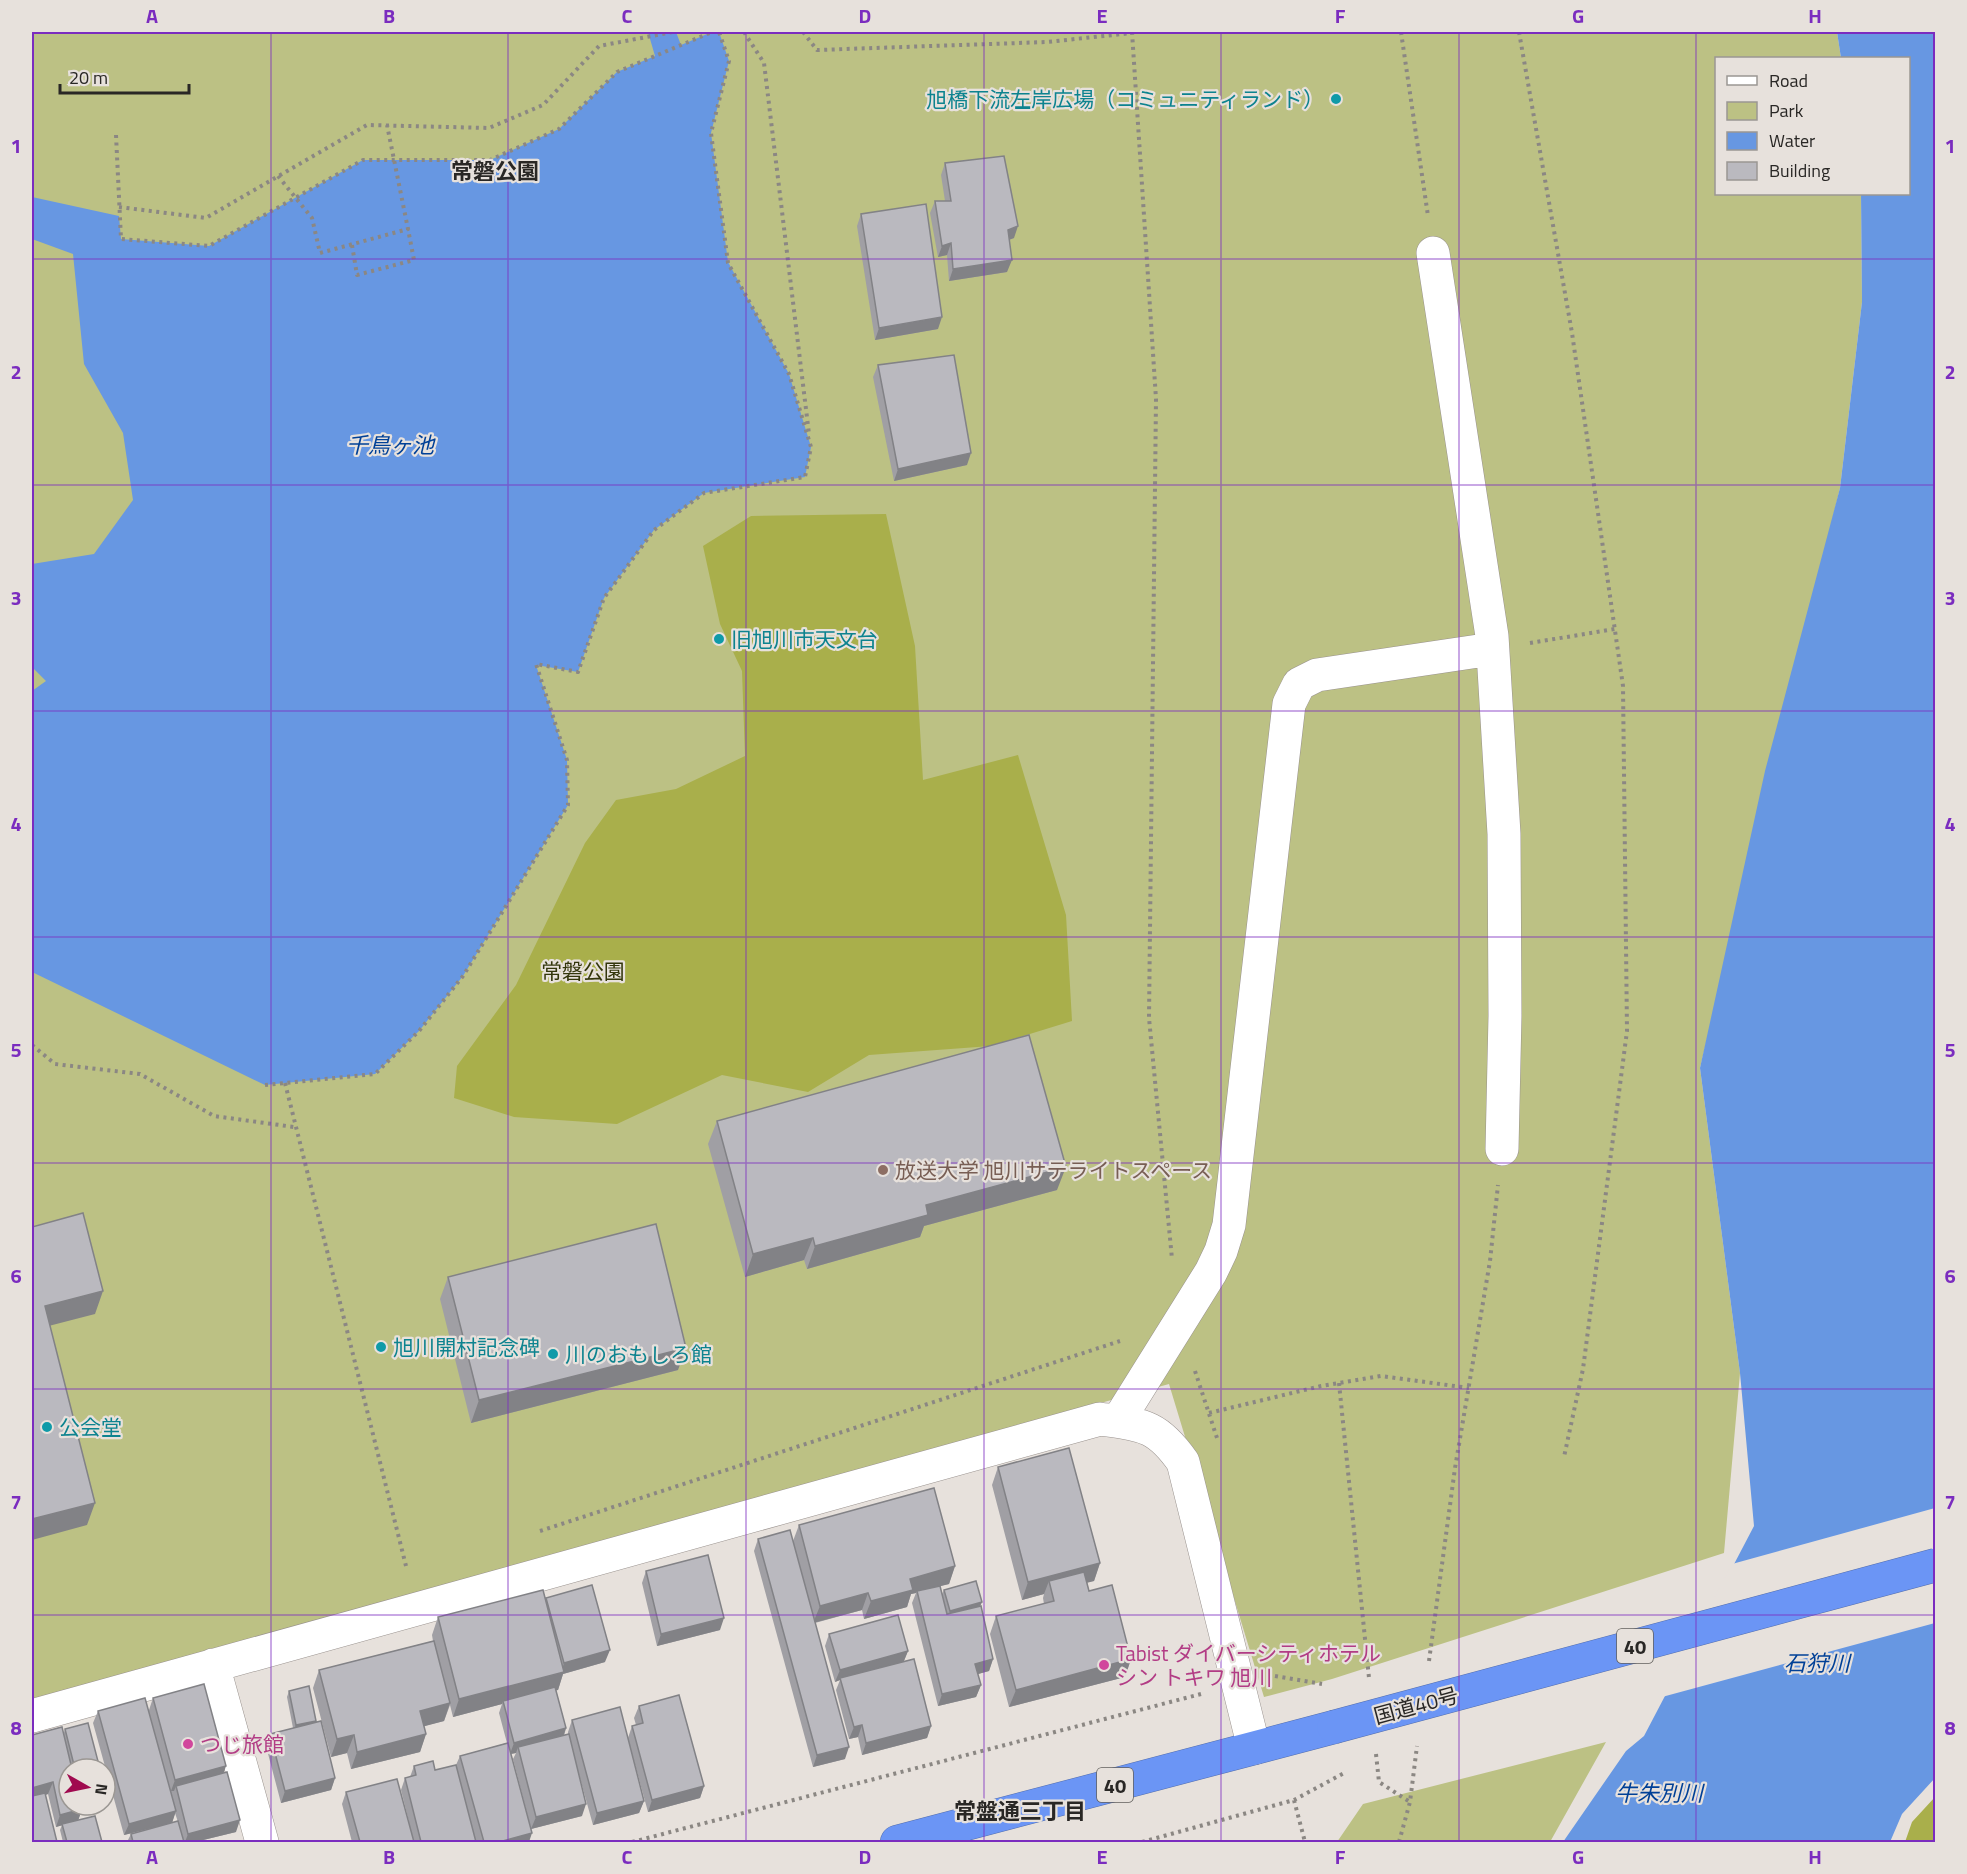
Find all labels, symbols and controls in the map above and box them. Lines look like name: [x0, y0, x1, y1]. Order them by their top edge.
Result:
text: A: [146, 0, 158, 31]
text: B: [383, 0, 395, 31]
text: C: [622, 0, 633, 31]
text: D: [859, 0, 871, 31]
text: E: [1096, 0, 1108, 31]
text: F: [1335, 0, 1346, 31]
text: G: [1572, 0, 1584, 31]
text: H: [1808, 0, 1822, 31]
scale bar: [60, 57, 189, 95]
legend: [1715, 57, 1910, 195]
text: 20 m: [69, 64, 108, 91]
text: Road: [1769, 67, 1808, 94]
place label: 旭橋下流左岸広場（コミュニティランド）: [926, 83, 1324, 115]
marker: 旭橋下流左岸広場（コミュニティランド）: [1329, 92, 1343, 106]
text: Park: [1769, 97, 1804, 124]
text: Water: [1769, 127, 1815, 154]
text: 1: [10, 130, 22, 161]
text: 1: [1944, 130, 1956, 161]
district label: 常磐公園: [451, 154, 539, 188]
text: Building: [1769, 157, 1830, 184]
text: 2: [10, 356, 22, 387]
text: 2: [1944, 356, 1956, 387]
water label: 千鳥ヶ池: [346, 428, 436, 462]
text: 3: [10, 582, 22, 613]
text: 3: [1944, 582, 1956, 613]
place label: 旧旭川市天文台: [731, 623, 878, 655]
marker: 旧旭川市天文台: [712, 632, 726, 646]
text: 4: [10, 808, 22, 839]
text: 4: [1944, 808, 1956, 839]
park label: 常磐公園: [541, 955, 625, 987]
text: 5: [10, 1034, 22, 1065]
text: 5: [1944, 1034, 1956, 1065]
place label: 放送大学 旭川サテライトスペース: [895, 1154, 1212, 1186]
marker: 放送大学 旭川サテライトスペース: [876, 1163, 890, 1177]
text: 6: [10, 1260, 22, 1291]
text: 6: [1944, 1260, 1956, 1291]
place label: 旭川開村記念碑: [393, 1331, 540, 1363]
place label: 川のおもしろ館: [565, 1338, 712, 1370]
marker: 旭川開村記念碑: [374, 1340, 388, 1354]
marker: 川のおもしろ館: [546, 1347, 560, 1361]
place label: 公会堂: [59, 1411, 122, 1443]
marker: 公会堂: [40, 1420, 54, 1434]
text: 7: [10, 1486, 22, 1517]
text: 7: [1944, 1486, 1956, 1517]
road number: 40: [1617, 1629, 1653, 1663]
place label: Tabist ダイバーシティホテル シン トキワ 旭川: [1116, 1637, 1381, 1693]
water label: 石狩川: [1784, 1646, 1852, 1680]
marker: Tabist ダイバーシティホテル シン トキワ 旭川: [1097, 1658, 1111, 1672]
street label: 国道40号: [1370, 1678, 1462, 1732]
text: 8: [10, 1712, 22, 1743]
text: 8: [1944, 1712, 1956, 1743]
place label: つじ旅館: [200, 1728, 284, 1760]
marker: つじ旅館: [181, 1737, 195, 1751]
north arrow: [57, 1757, 117, 1817]
road number: 40: [1097, 1768, 1133, 1802]
water label: 牛朱別川: [1615, 1776, 1705, 1810]
text: N: [89, 1782, 115, 1797]
district label: 常盤通三丁目: [954, 1794, 1086, 1828]
text: A: [146, 1841, 158, 1872]
text: B: [383, 1841, 395, 1872]
text: C: [622, 1841, 633, 1872]
text: D: [859, 1841, 871, 1872]
text: E: [1096, 1841, 1108, 1872]
text: F: [1335, 1841, 1346, 1872]
text: G: [1572, 1841, 1584, 1872]
text: H: [1808, 1841, 1822, 1872]

